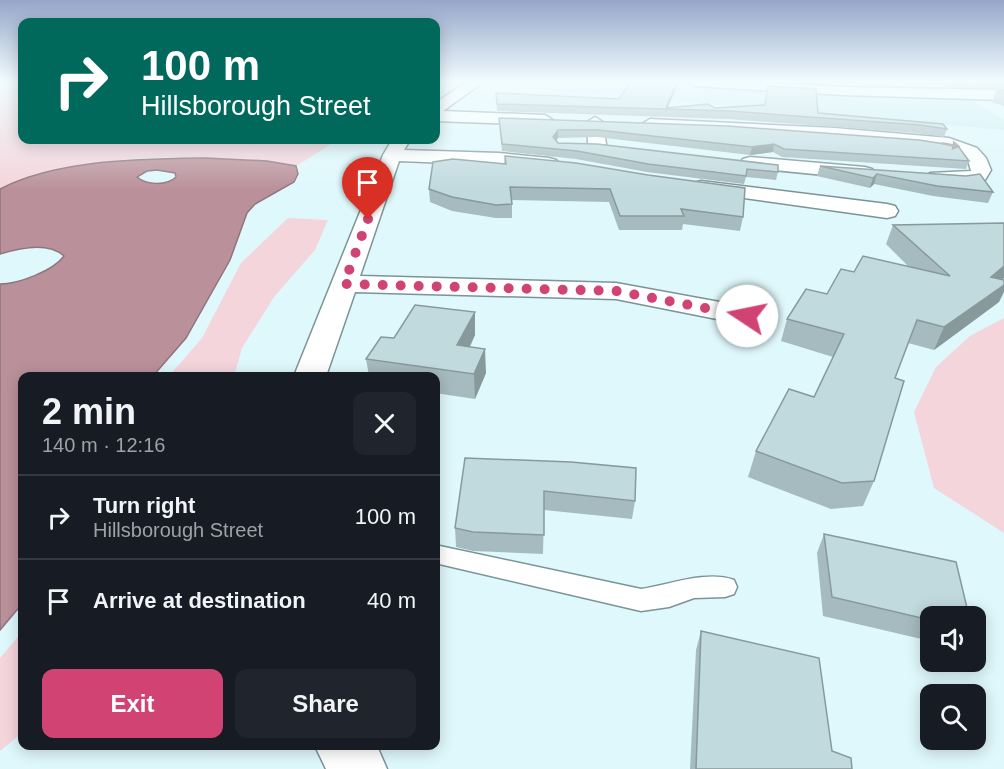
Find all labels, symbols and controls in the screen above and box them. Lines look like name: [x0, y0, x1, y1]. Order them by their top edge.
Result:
icon: right: [42, 42, 120, 120]
text: 100 m: [141, 42, 260, 89]
text: Hillsborough Street: [141, 91, 371, 121]
one-way arrow: [941, 141, 960, 150]
pin: [342, 157, 393, 219]
icon: arrive: [351, 166, 384, 199]
position arrow: [715, 284, 779, 348]
text: 2 min: [42, 391, 136, 432]
button: close: [353, 392, 416, 455]
text: 140 m · 12:16: [42, 434, 165, 456]
text: Turn right: [93, 493, 195, 518]
icon: right: [42, 501, 75, 534]
text: 100 m: [355, 504, 416, 529]
text: Hillsborough Street: [93, 519, 263, 541]
icon: arrive: [42, 585, 75, 618]
text: Arrive at destination: [93, 588, 306, 613]
text: 40 m: [367, 588, 416, 613]
map controls: [920, 606, 986, 750]
button: sound: [920, 606, 986, 672]
button: Exit: [42, 669, 223, 738]
button: Share: [235, 669, 416, 738]
button: search: [920, 684, 986, 750]

